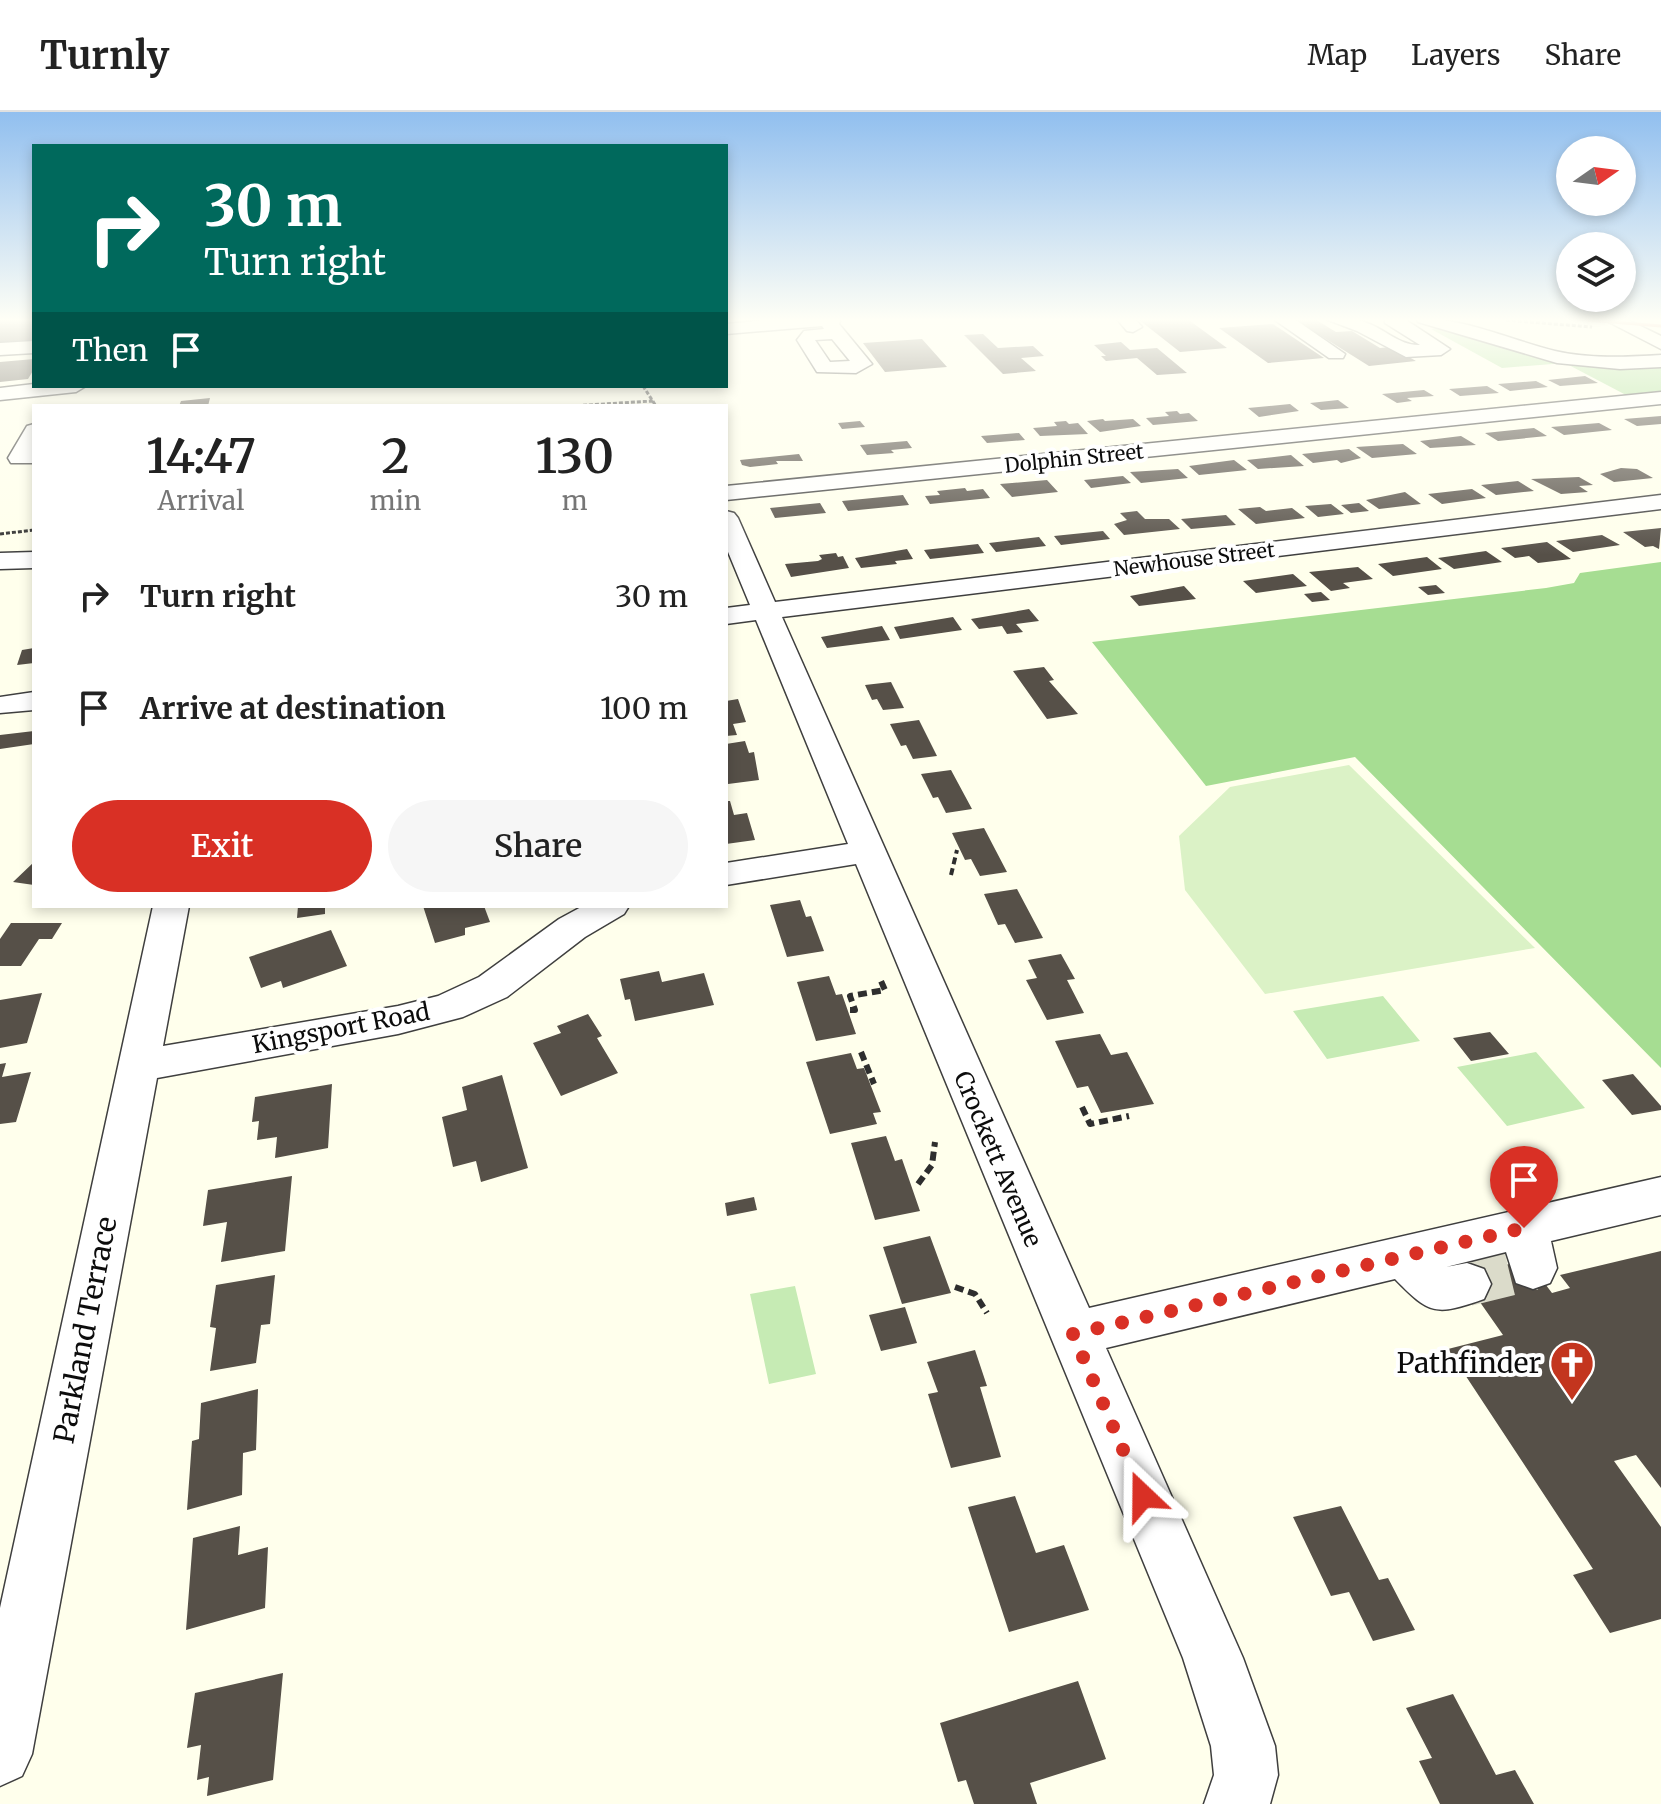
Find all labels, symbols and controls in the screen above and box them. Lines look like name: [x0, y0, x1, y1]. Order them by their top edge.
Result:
text: Turnly: [40, 32, 169, 79]
text: Map: [1307, 37, 1367, 73]
text: Layers: [1411, 37, 1500, 73]
text: Share: [1544, 37, 1621, 73]
north arrow: [1556, 136, 1636, 216]
map controls: [1556, 136, 1636, 312]
text: 30 m: [204, 171, 342, 241]
icon: right: [72, 176, 176, 280]
button: layers: [1556, 232, 1636, 312]
text: Turn right: [204, 240, 386, 285]
icon: arrive: [164, 328, 208, 372]
text: Then: [72, 331, 148, 369]
text: 14:47: [146, 426, 256, 486]
text: 2: [381, 426, 410, 486]
text: 130: [535, 426, 614, 486]
street label: Dolphin Street: [1003, 438, 1145, 478]
text: Arrival: [157, 484, 244, 517]
text: min: [370, 484, 421, 517]
text: m: [562, 484, 588, 517]
street label: Newhouse Street: [1112, 537, 1276, 581]
icon: right: [72, 574, 116, 618]
text: Turn right: [140, 577, 296, 615]
text: 30 m: [615, 577, 688, 615]
icon: arrive: [72, 686, 116, 730]
text: Arrive at destination: [140, 689, 446, 727]
text: 100 m: [600, 689, 688, 727]
button: Exit: [72, 800, 372, 892]
button: Share: [388, 800, 688, 892]
street label: Kingsport Road: [250, 996, 432, 1060]
street label: Crockett Avenue: [947, 1066, 1049, 1252]
pin: [1490, 1146, 1558, 1228]
icon: arrive: [1502, 1158, 1546, 1202]
street label: Parkland Terrace: [45, 1214, 125, 1446]
church icon: Pathfinder: [1548, 1339, 1596, 1402]
place label: Pathfinder: [1397, 1345, 1541, 1381]
position arrow: [1101, 1454, 1185, 1538]

